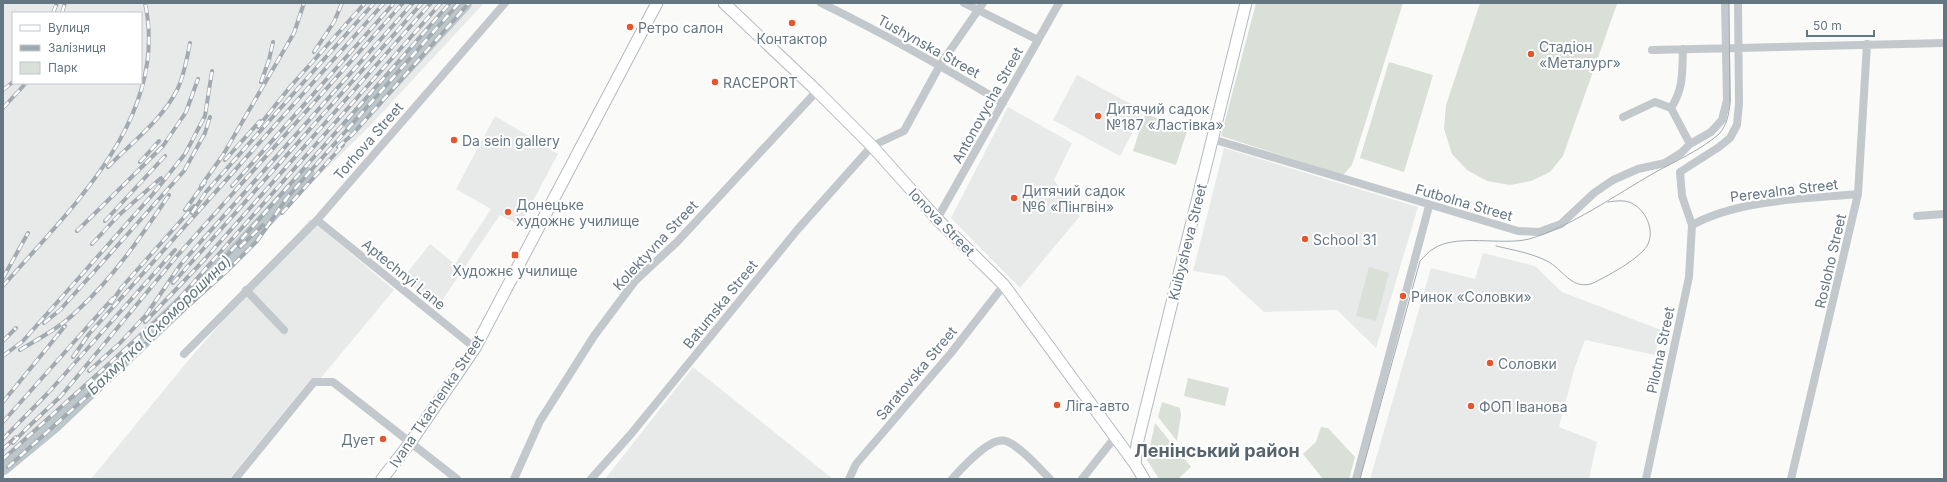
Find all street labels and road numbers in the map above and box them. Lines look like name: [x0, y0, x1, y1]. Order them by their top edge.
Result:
street label: Tushynska Street: [875, 11, 983, 81]
street label: Antonovycha Street: [948, 44, 1026, 166]
street label: Torhova Street: [330, 98, 407, 183]
street label: Perevalna Street: [1729, 175, 1839, 205]
street label: Futbolna Street: [1413, 180, 1515, 224]
street label: Kuibysheva Street: [1164, 182, 1210, 302]
street label: Ionova Street: [905, 185, 979, 260]
street label: Kolektyvna Street: [609, 196, 701, 293]
street label: Rosloho Street: [1811, 212, 1849, 310]
street label: Aptechnyi Lane: [359, 235, 449, 313]
street label: Batumska Street: [679, 256, 761, 352]
street label: Pilotna Street: [1643, 305, 1678, 395]
street label: Saratovska Street: [872, 322, 960, 423]
street label: Ivana Tkachenka Street: [385, 331, 487, 470]

